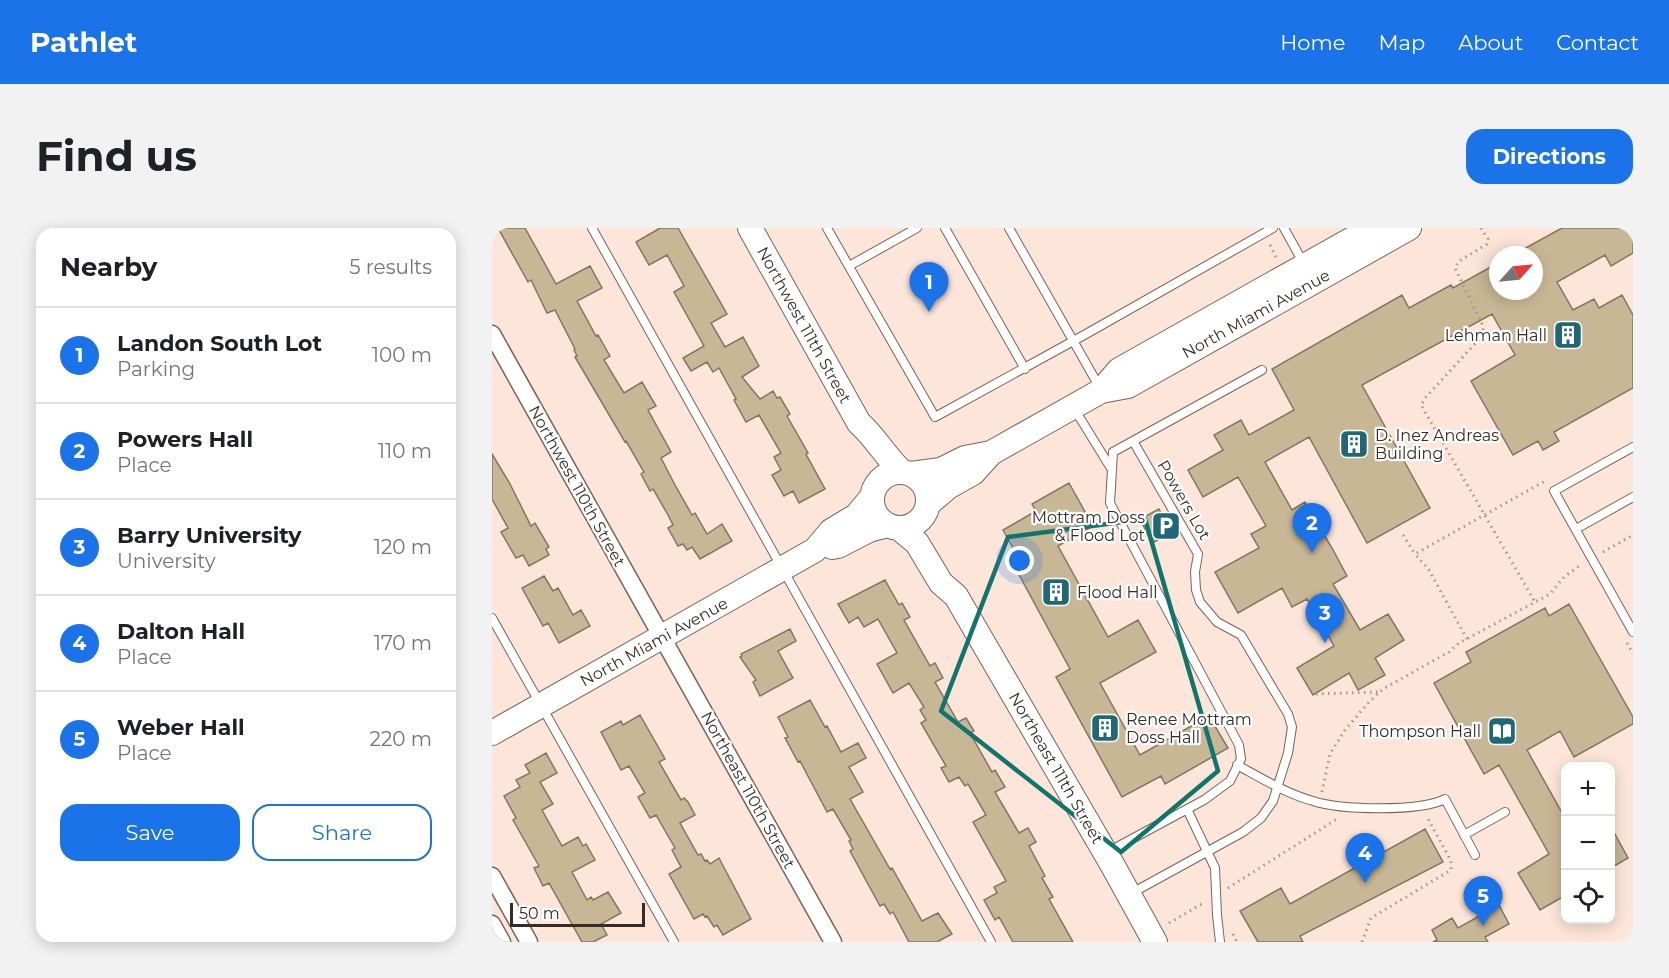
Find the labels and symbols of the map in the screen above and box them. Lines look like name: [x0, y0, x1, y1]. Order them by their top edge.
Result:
street label: Northwest 111th Street: [753, 243, 855, 407]
north arrow: [1489, 246, 1543, 300]
pin: 1: [910, 262, 948, 312]
street label: North Miami Avenue: [1179, 265, 1333, 363]
building icon: Lehman Hall: [1552, 319, 1584, 351]
place label: Lehman Hall: [1445, 326, 1547, 345]
street label: Northwest 110th Street: [525, 402, 629, 570]
place label: D. Inez Andreas Building: [1375, 426, 1499, 463]
building icon: D. Inez Andreas Building: [1338, 428, 1370, 460]
street label: Powers Lot: [1154, 457, 1215, 544]
pin: 2: [1292, 504, 1332, 553]
place label: Mottram Doss & Flood Lot: [1032, 508, 1145, 545]
parking icon: Mottram Doss & Flood Lot: [1150, 510, 1182, 542]
your location: [1005, 546, 1034, 575]
building icon: Flood Hall: [1040, 576, 1072, 608]
place label: Flood Hall: [1077, 583, 1158, 602]
street label: North Miami Avenue: [577, 593, 731, 691]
pin: 3: [1306, 594, 1344, 643]
street label: Northeast 111th Street: [1005, 689, 1107, 847]
street label: Northeast 110th Street: [697, 708, 799, 872]
place label: Renee Mottram Doss Hall: [1126, 710, 1252, 747]
building icon: Renee Mottram Doss Hall: [1089, 712, 1121, 744]
library icon: Thompson Hall: [1486, 715, 1518, 747]
place label: Thompson Hall: [1359, 722, 1481, 741]
pin: 4: [1346, 834, 1384, 883]
pin: 5: [1464, 876, 1502, 926]
scale bar: [510, 900, 645, 928]

